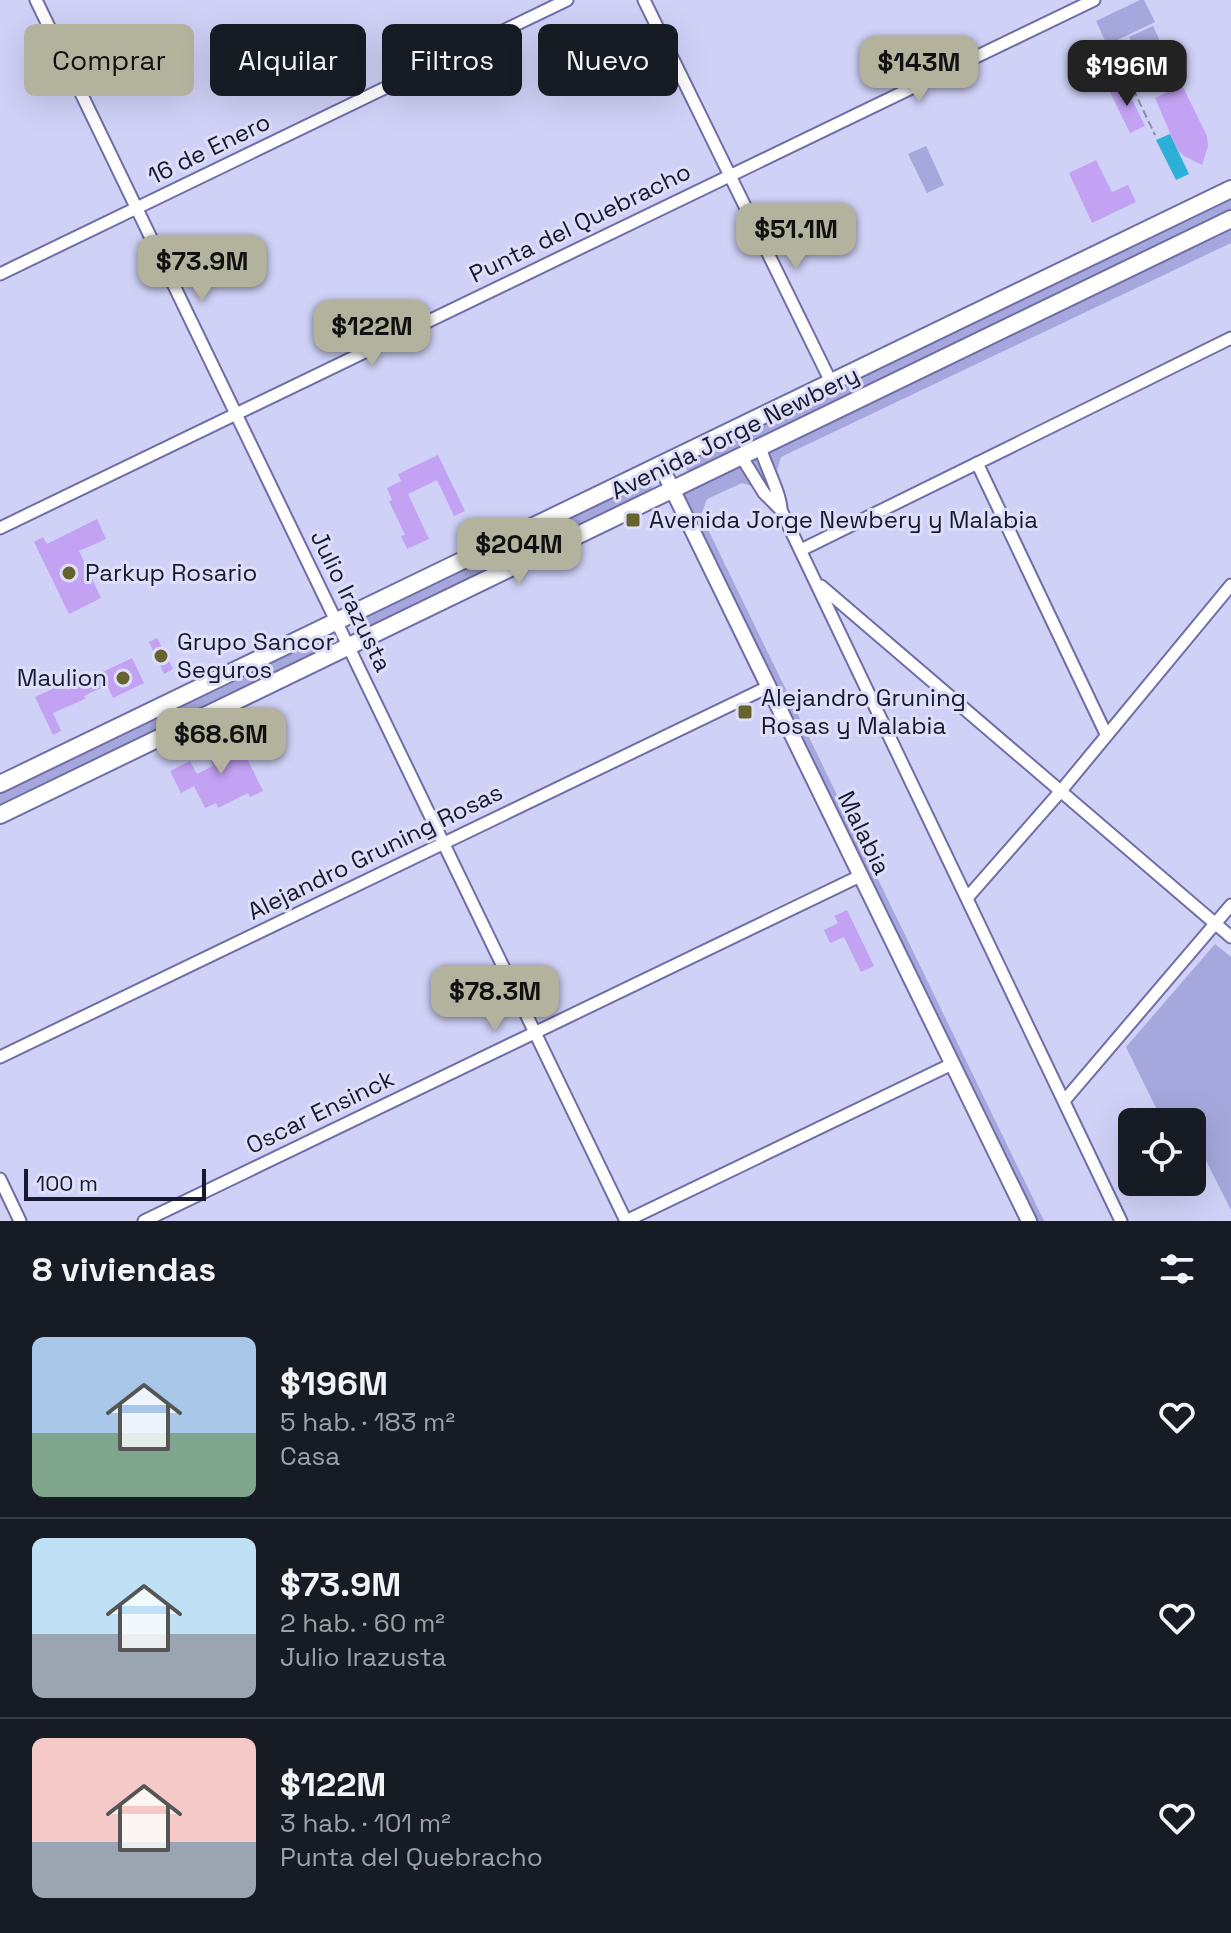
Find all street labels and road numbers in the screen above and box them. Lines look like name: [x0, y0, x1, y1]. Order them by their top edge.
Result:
street label: 16 de Enero: [142, 106, 275, 192]
street label: Punta del Quebracho: [464, 155, 696, 290]
street label: Avenida Jorge Newbery: [605, 359, 864, 506]
street label: Julio Irazusta: [304, 525, 399, 677]
street label: Alejandro Gruning Rosas: [242, 776, 507, 927]
street label: Malabia: [831, 786, 898, 880]
street label: Oscar Ensinck: [241, 1062, 399, 1161]

